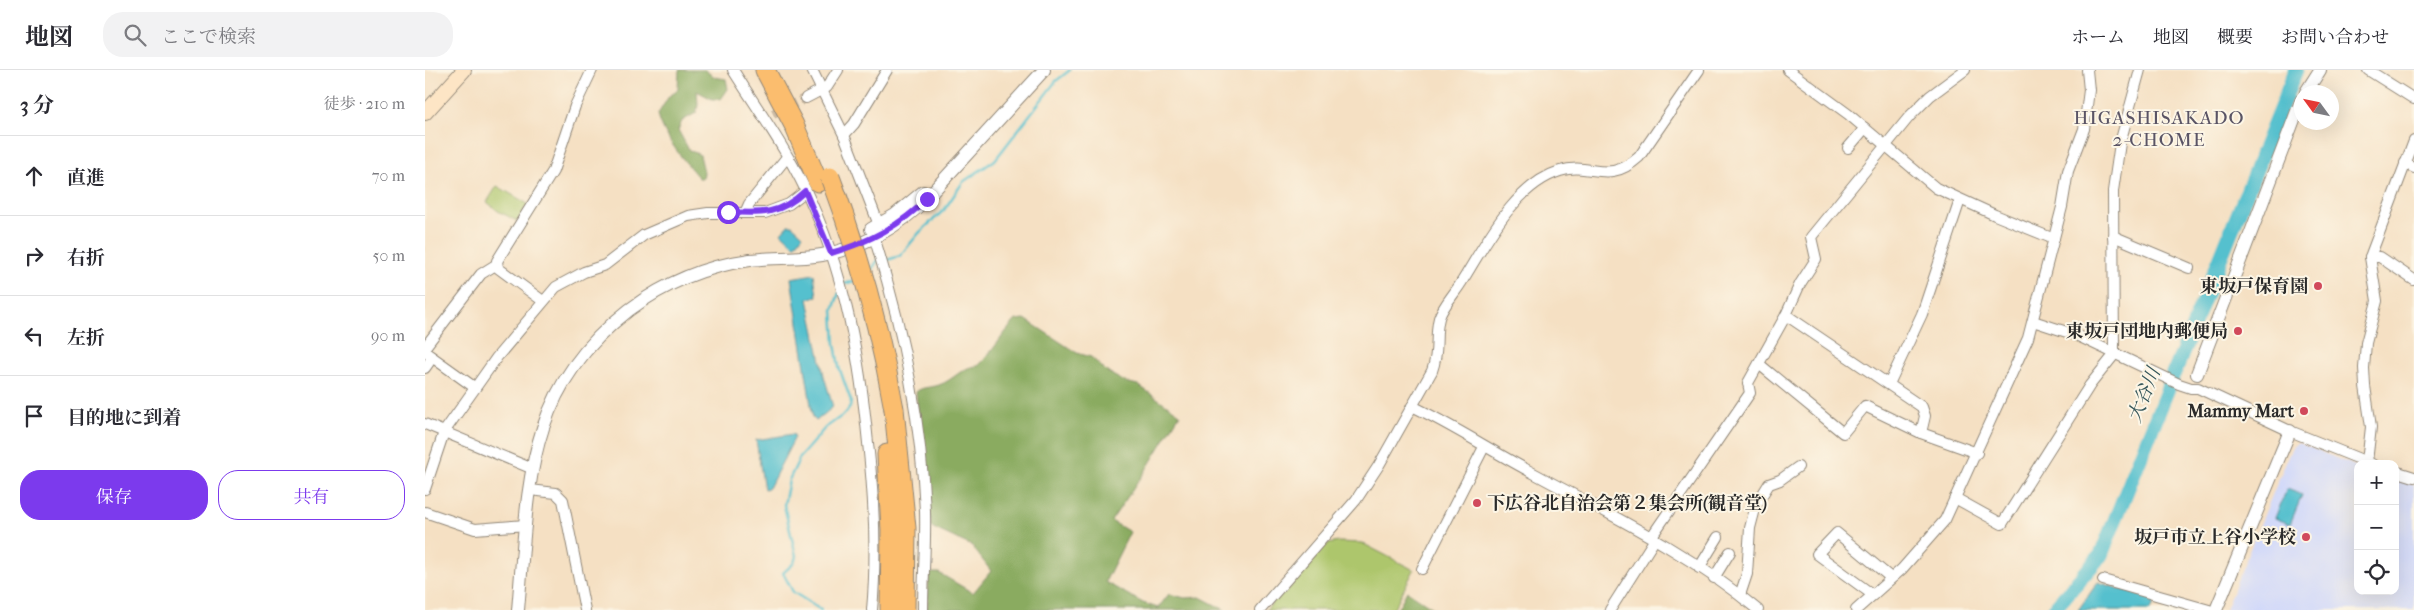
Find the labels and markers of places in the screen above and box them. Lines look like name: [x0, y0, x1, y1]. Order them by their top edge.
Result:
place label: 東坂戸保育園: [2200, 276, 2308, 297]
marker: 東坂戸保育園: [2312, 280, 2324, 292]
place label: 東坂戸団地内郵便局: [2066, 321, 2228, 342]
marker: 東坂戸団地内郵便局: [2232, 325, 2244, 337]
place label: Mammy Mart: [2186, 401, 2295, 422]
marker: Mammy Mart: [2298, 405, 2310, 417]
place label: 下広谷北自治会第２集会所(観音堂): [1487, 493, 1767, 514]
marker: 下広谷北自治会第２集会所(観音堂): [1471, 497, 1483, 509]
place label: 坂戸市立上谷小学校: [2134, 527, 2296, 548]
marker: 坂戸市立上谷小学校: [2300, 531, 2312, 543]

